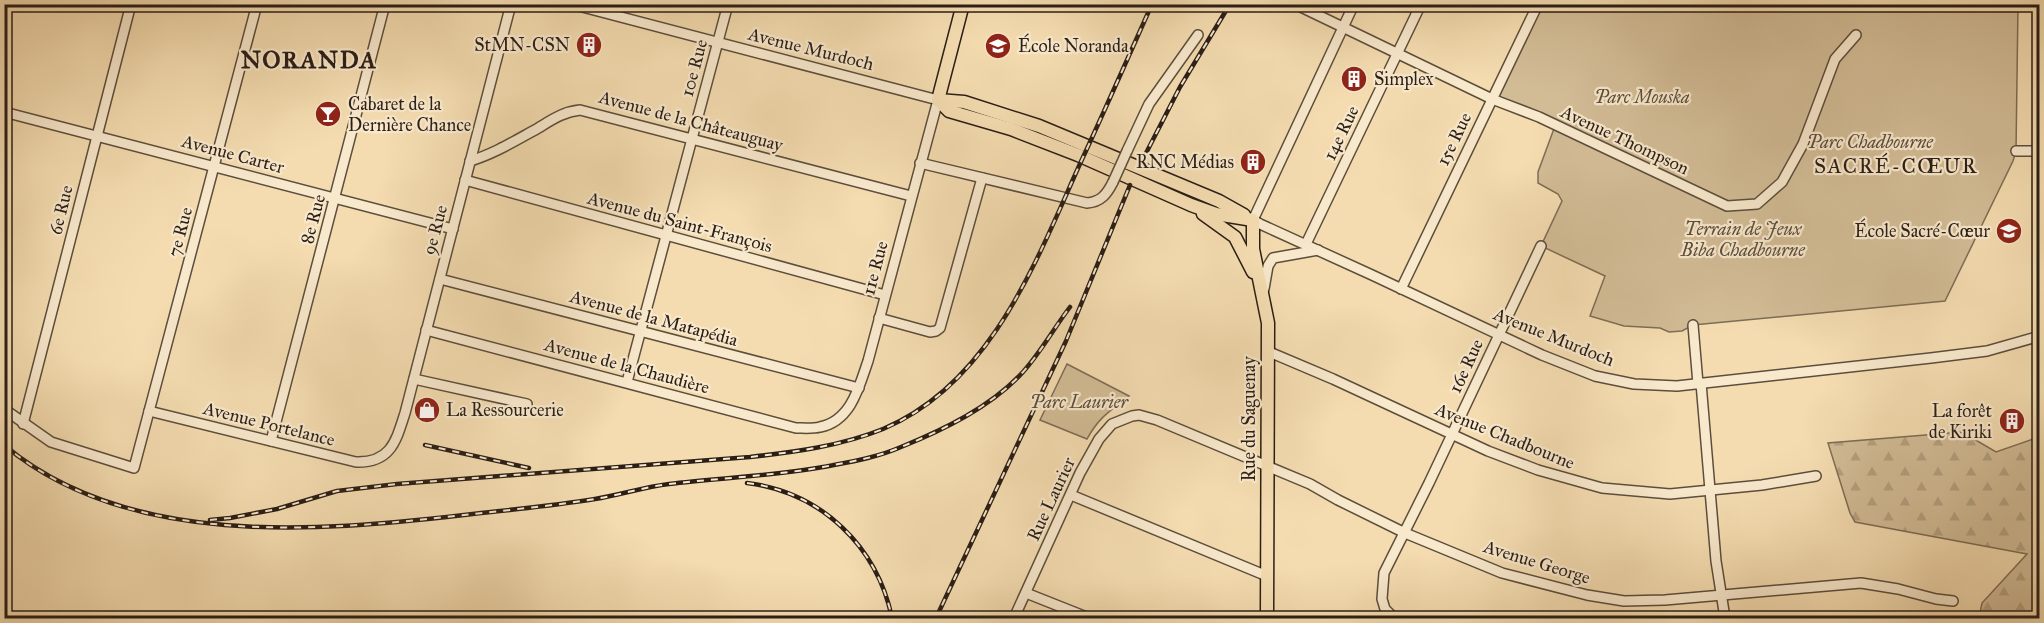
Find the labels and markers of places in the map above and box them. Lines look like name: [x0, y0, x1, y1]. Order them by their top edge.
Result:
building icon: StMN-CSN: [574, 30, 604, 60]
school or university icon: École Noranda: [983, 31, 1013, 61]
place label: École Noranda: [1018, 33, 1129, 57]
place label: StMN-CSN: [474, 34, 570, 56]
building icon: Simplex: [1339, 64, 1369, 94]
place label: Simplex: [1374, 68, 1434, 90]
place label: Cabaret de la Dernière Chance: [348, 93, 471, 136]
bar icon: Cabaret de la Dernière Chance: [313, 99, 343, 129]
building icon: RNC Médias: [1238, 147, 1268, 177]
place label: RNC Médias: [1136, 151, 1234, 173]
school or university icon: École Sacré-Cœur: [1994, 216, 2024, 246]
place label: École Sacré-Cœur: [1855, 218, 1990, 242]
shop icon: La Ressourcerie: [412, 395, 442, 425]
place label: La Ressourcerie: [446, 399, 564, 421]
place label: La forêt de Kiriki: [1929, 400, 1993, 443]
building icon: La forêt de Kiriki: [1997, 406, 2027, 436]

